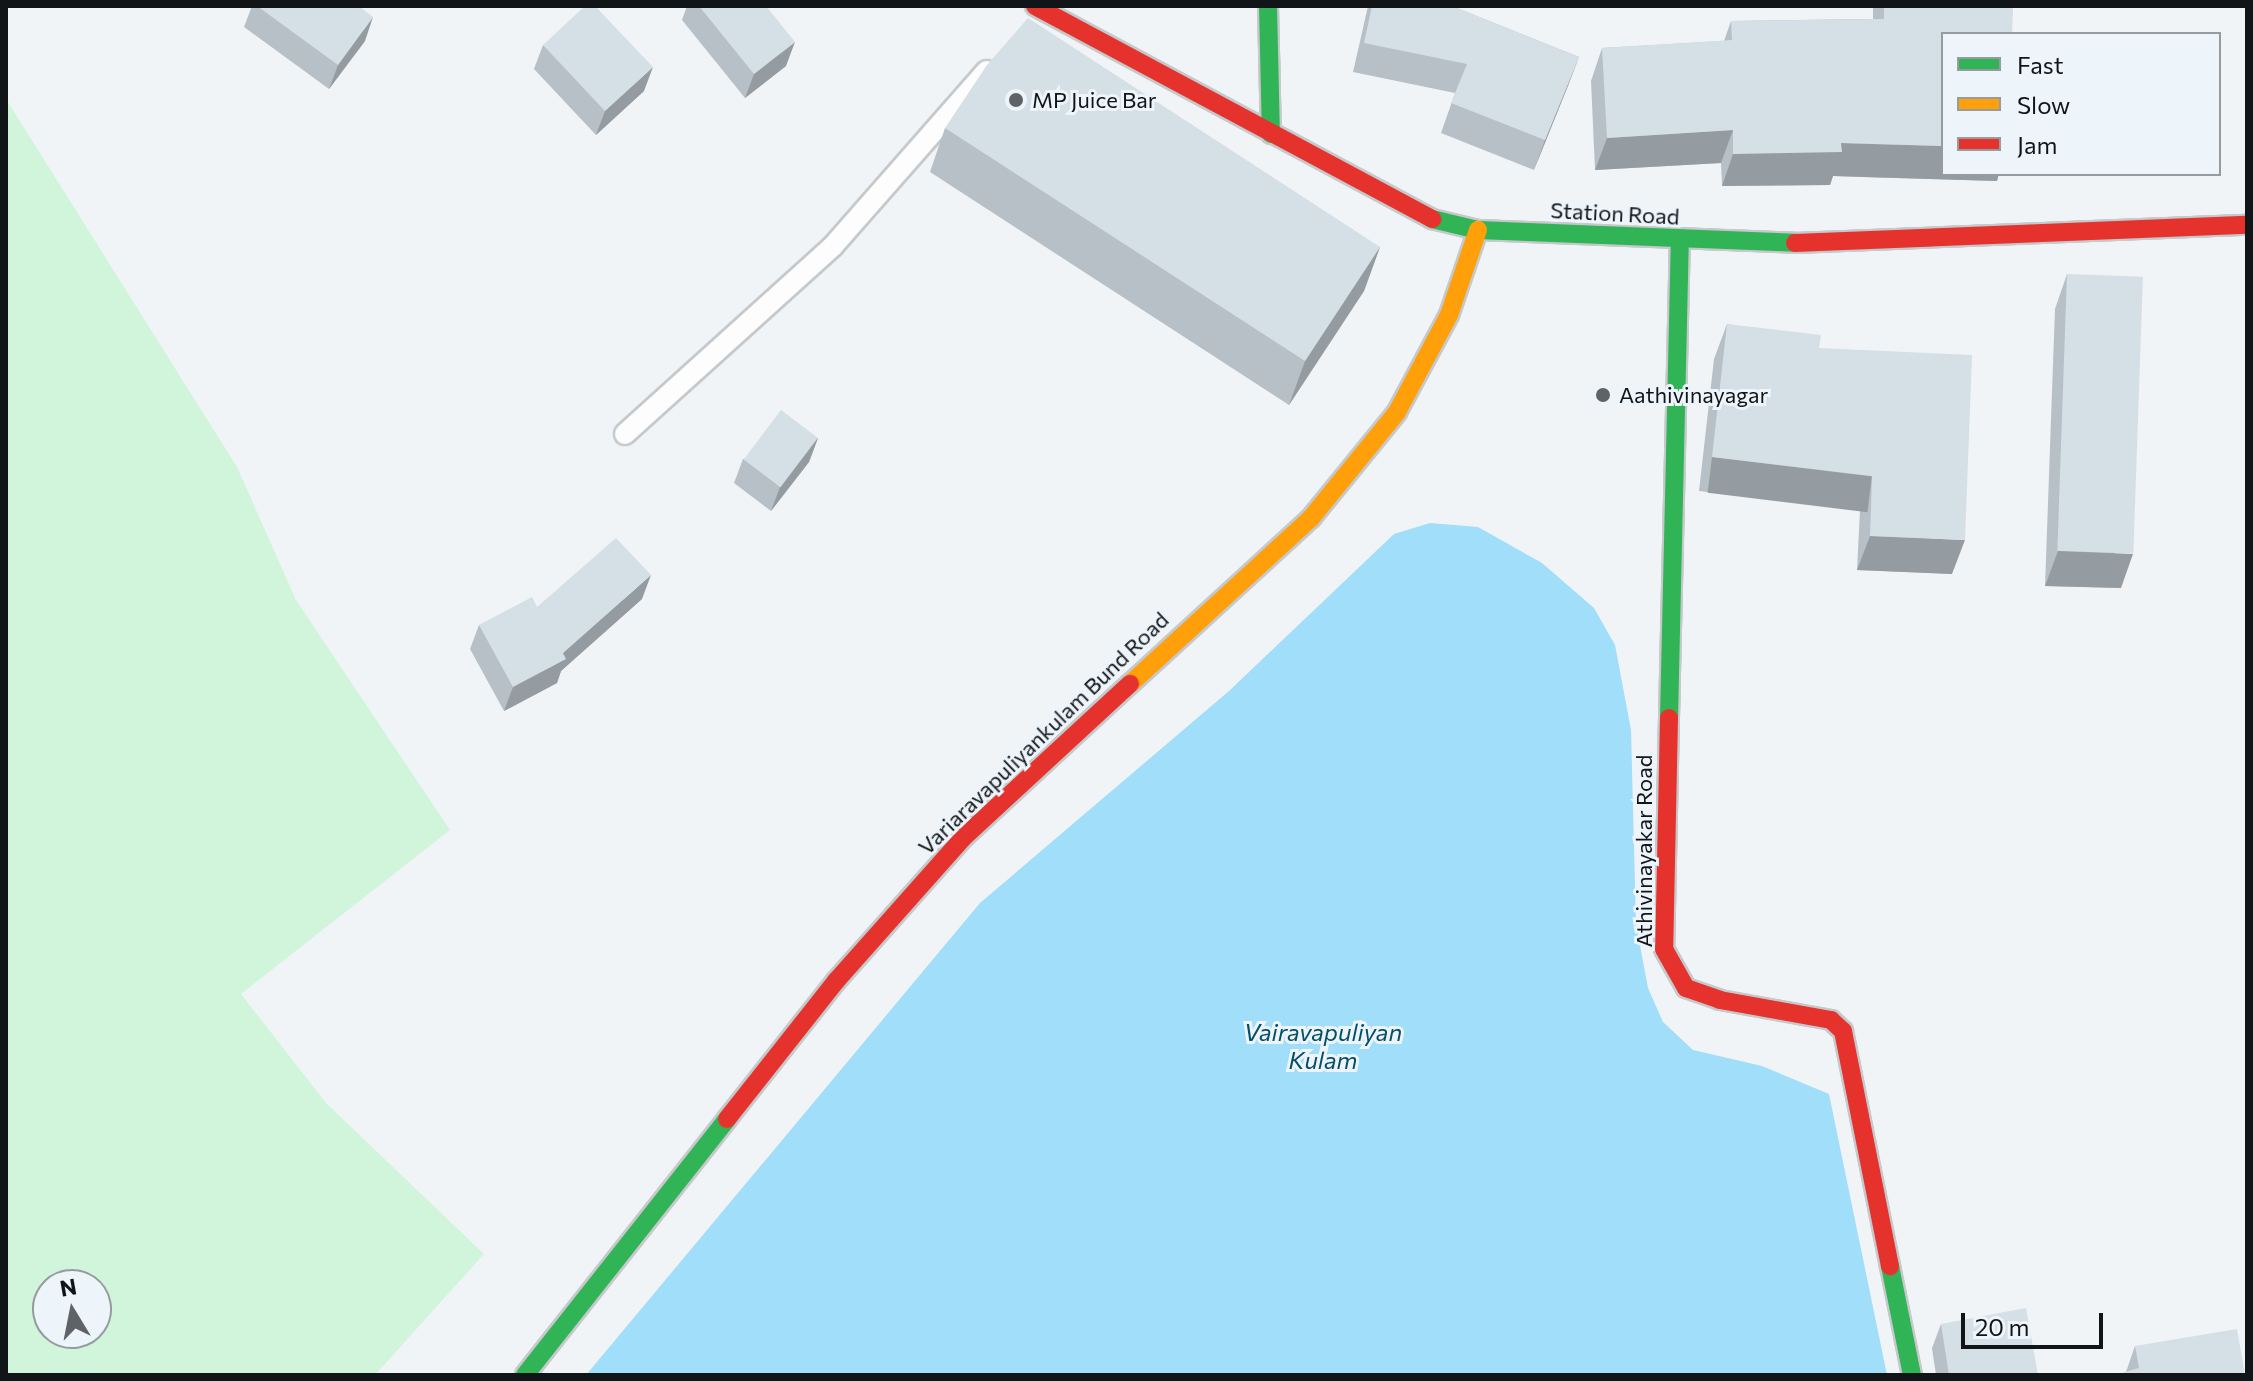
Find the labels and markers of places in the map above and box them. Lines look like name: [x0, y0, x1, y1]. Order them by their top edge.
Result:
place label: MP Juice Bar: [1032, 87, 1157, 113]
marker: MP Juice Bar: [1007, 91, 1025, 109]
place label: Aathivinayagar: [1619, 382, 1768, 408]
marker: Aathivinayagar: [1594, 386, 1612, 404]

